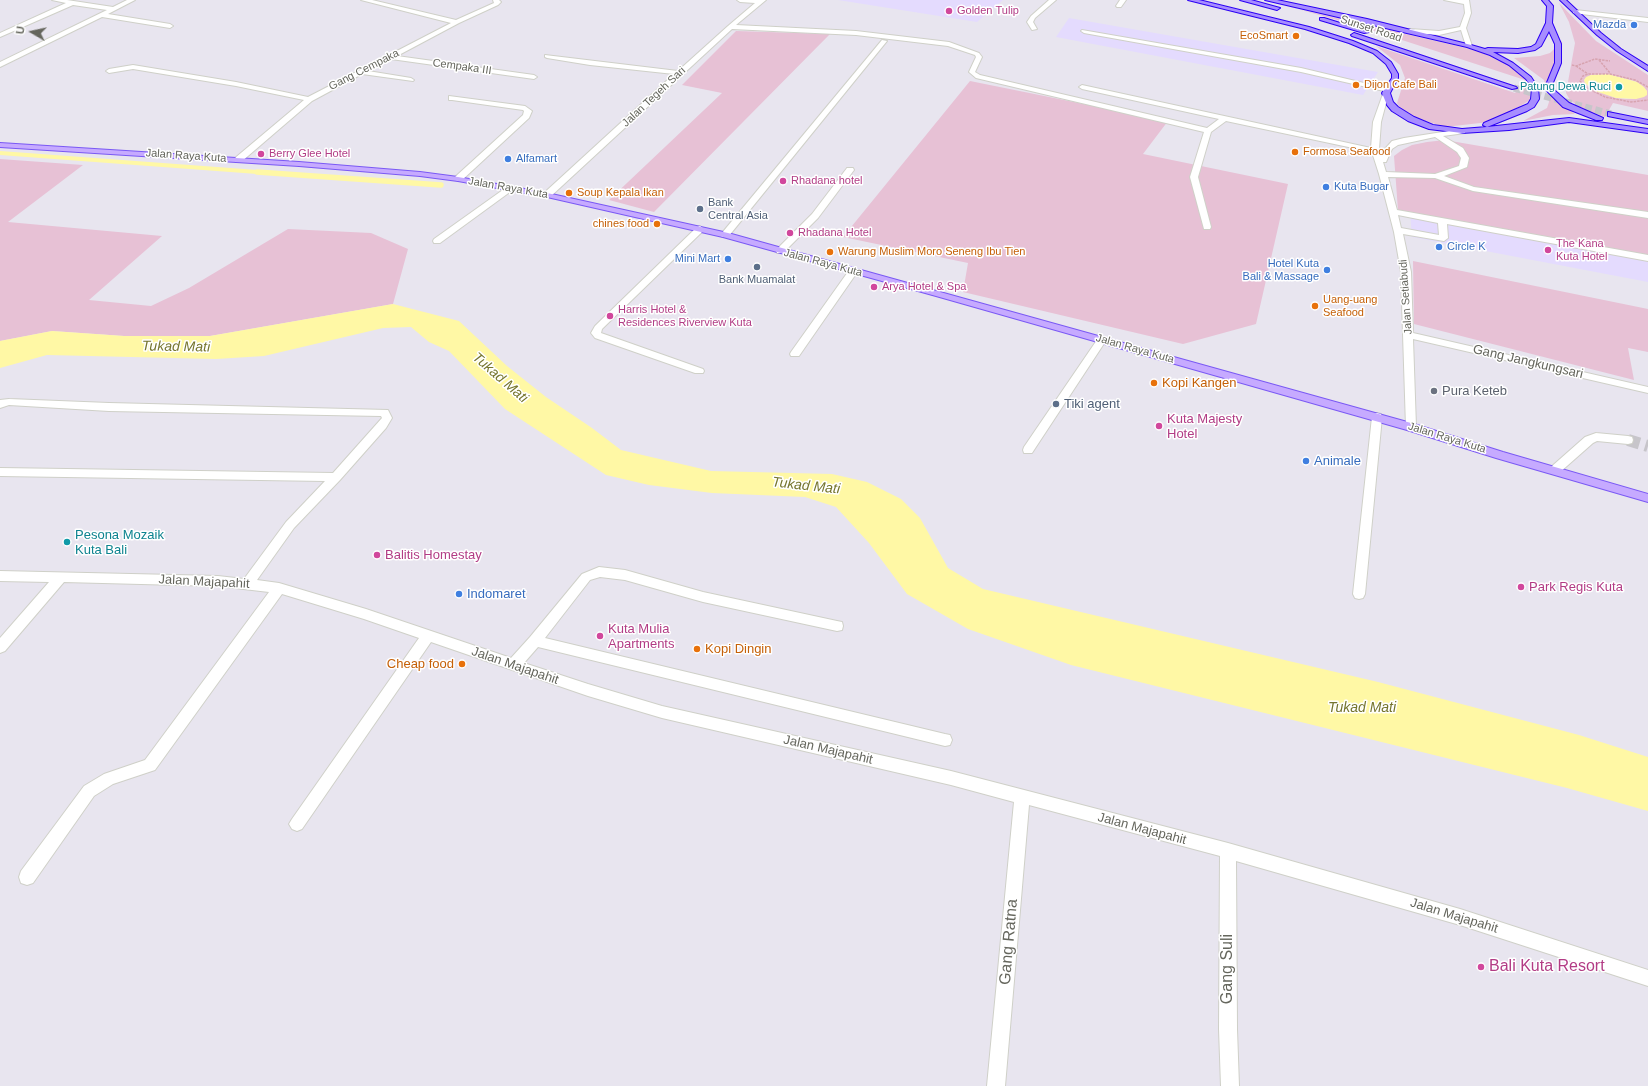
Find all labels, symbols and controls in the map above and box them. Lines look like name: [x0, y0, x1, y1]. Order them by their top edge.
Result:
place label: Golden Tulip: [957, 4, 1019, 18]
marker: Golden Tulip: [944, 6, 954, 16]
north arrow: [12, 12, 52, 52]
street label: Sunset Road: [1339, 13, 1403, 45]
place label: Mazda: [1593, 18, 1626, 32]
marker: Mazda: [1629, 20, 1639, 30]
text: U: [14, 25, 27, 35]
place label: EcoSmart: [1240, 29, 1288, 43]
marker: EcoSmart: [1291, 31, 1301, 41]
street label: Gang Cempaka: [327, 47, 401, 93]
street label: Cempaka III: [432, 56, 492, 78]
street label: Jalan Tegeh Sari: [620, 64, 688, 130]
place label: Dijon Cafe Bali: [1364, 78, 1437, 92]
marker: Dijon Cafe Bali: [1351, 80, 1361, 90]
place label: Patung Dewa Ruci: [1520, 80, 1611, 94]
marker: Patung Dewa Ruci: [1614, 82, 1624, 92]
place label: Formosa Seafood: [1303, 145, 1390, 159]
street label: Jalan Raya Kuta: [145, 147, 227, 165]
place label: Berry Glee Hotel: [269, 147, 350, 161]
marker: Formosa Seafood: [1290, 147, 1300, 157]
marker: Berry Glee Hotel: [256, 149, 266, 159]
place label: Alfamart: [516, 152, 557, 166]
marker: Alfamart: [503, 154, 513, 164]
street label: Jalan Raya Kuta: [467, 174, 549, 202]
place label: Rhadana hotel: [791, 174, 863, 188]
marker: Rhadana hotel: [778, 176, 788, 186]
place label: Kuta Bugar: [1334, 180, 1389, 194]
marker: Kuta Bugar: [1321, 182, 1331, 192]
place label: Soup Kepala Ikan: [577, 186, 664, 200]
marker: Soup Kepala Ikan: [564, 188, 574, 198]
place label: Bank Central Asia: [708, 196, 768, 222]
marker: Bank Central Asia: [695, 204, 705, 214]
place label: chines food: [593, 217, 649, 231]
marker: chines food: [652, 219, 662, 229]
place label: Rhadana Hotel: [798, 226, 871, 240]
marker: Rhadana Hotel: [785, 228, 795, 238]
place label: The Kana Kuta Hotel: [1556, 237, 1607, 263]
place label: Circle K: [1447, 240, 1486, 254]
marker: Circle K: [1434, 242, 1444, 252]
place label: Warung Muslim Moro Seneng Ibu Tien: [838, 245, 1025, 259]
marker: The Kana Kuta Hotel: [1543, 245, 1553, 255]
street label: Jalan Raya Kuta: [782, 246, 864, 280]
marker: Warung Muslim Moro Seneng Ibu Tien: [825, 247, 835, 257]
place label: Mini Mart: [675, 252, 720, 266]
marker: Mini Mart: [723, 254, 733, 264]
place label: Hotel Kuta Bali & Massage: [1243, 257, 1319, 283]
street label: Jalan Setiabudi: [1397, 259, 1415, 335]
marker: Bank Muamalat: [752, 262, 762, 272]
marker: Hotel Kuta Bali & Massage: [1322, 265, 1332, 275]
place label: Bank Muamalat: [719, 273, 795, 287]
place label: Arya Hotel & Spa: [882, 280, 966, 294]
marker: Arya Hotel & Spa: [869, 282, 879, 292]
place label: Uang-uang Seafood: [1323, 293, 1377, 319]
marker: Uang-uang Seafood: [1310, 301, 1320, 311]
place label: Harris Hotel & Residences Riverview Kuta: [618, 303, 752, 329]
marker: Harris Hotel & Residences Riverview Kuta: [605, 311, 615, 321]
street label: Jalan Raya Kuta: [1094, 332, 1176, 366]
water label: Tukad Mati: [142, 338, 210, 356]
street label: Gang Jangkungsari: [1471, 342, 1585, 382]
water label: Tukad Mati: [469, 349, 531, 407]
place label: Kopi Kangen: [1162, 375, 1236, 391]
marker: Kopi Kangen: [1149, 378, 1159, 388]
place label: Pura Keteb: [1442, 383, 1507, 399]
marker: Pura Keteb: [1429, 386, 1439, 396]
place label: Tiki agent: [1064, 396, 1120, 412]
marker: Tiki agent: [1051, 399, 1061, 409]
place label: Kuta Majesty Hotel: [1167, 411, 1242, 442]
street label: Jalan Raya Kuta: [1406, 420, 1488, 456]
marker: Kuta Majesty Hotel: [1154, 421, 1164, 431]
place label: Animale: [1314, 453, 1361, 469]
marker: Animale: [1301, 456, 1311, 466]
water label: Tukad Mati: [771, 474, 841, 498]
place label: Pesona Mozaik Kuta Bali: [75, 527, 164, 558]
marker: Pesona Mozaik Kuta Bali: [62, 537, 72, 547]
place label: Balitis Homestay: [385, 547, 482, 563]
marker: Balitis Homestay: [372, 550, 382, 560]
street label: Jalan Majapahit: [158, 572, 250, 592]
place label: Park Regis Kuta: [1529, 579, 1623, 595]
marker: Park Regis Kuta: [1516, 582, 1526, 592]
place label: Indomaret: [467, 586, 526, 602]
marker: Indomaret: [454, 589, 464, 599]
place label: Kuta Mulia Apartments: [608, 621, 674, 652]
marker: Kuta Mulia Apartments: [595, 631, 605, 641]
place label: Kopi Dingin: [705, 641, 771, 657]
street label: Jalan Majapahit: [469, 644, 561, 688]
marker: Kopi Dingin: [692, 644, 702, 654]
place label: Cheap food: [387, 656, 454, 672]
marker: Cheap food: [457, 659, 467, 669]
water label: Tukad Mati: [1328, 700, 1396, 716]
street label: Jalan Majapahit: [782, 732, 874, 768]
street label: Jalan Majapahit: [1096, 810, 1188, 848]
street label: Jalan Majapahit: [1408, 895, 1500, 937]
street label: Gang Ratna: [996, 898, 1022, 986]
street label: Gang Suli: [1218, 934, 1238, 1004]
place label: Bali Kuta Resort: [1489, 957, 1605, 977]
marker: Bali Kuta Resort: [1476, 962, 1486, 972]

